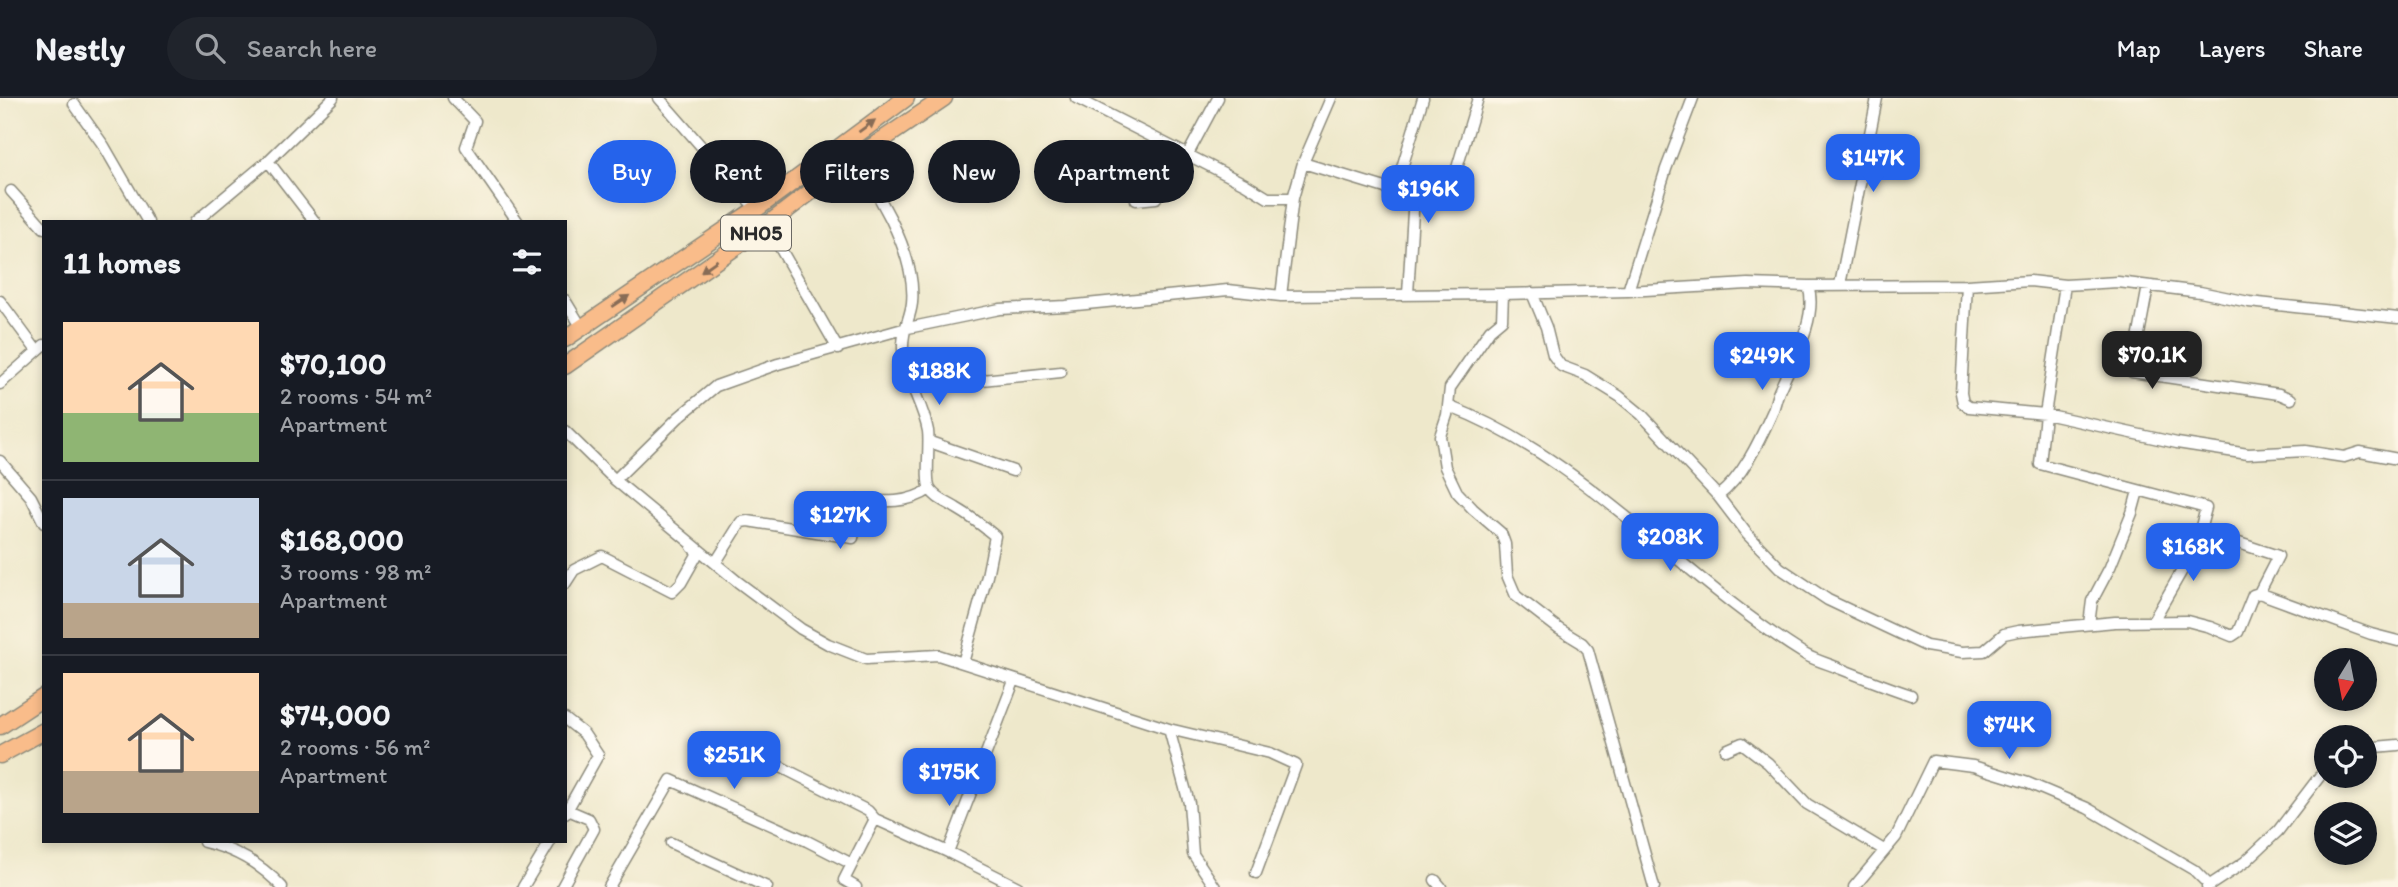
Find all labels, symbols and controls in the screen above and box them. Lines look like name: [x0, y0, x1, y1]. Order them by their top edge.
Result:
search box: [167, 17, 657, 80]
text: Nestly: [35, 29, 125, 68]
icon: search: [191, 29, 229, 67]
text: Search here: [247, 32, 377, 64]
text: Map: [2117, 34, 2161, 63]
text: Layers: [2199, 34, 2266, 63]
text: Share: [2304, 34, 2363, 63]
one-way arrow: [858, 119, 876, 133]
pin: $147K: [1824, 134, 1922, 194]
chip: Buy: [588, 140, 676, 203]
chip: Rent: [690, 140, 786, 203]
chip: Filters: [800, 140, 914, 203]
chip: New: [928, 140, 1020, 203]
chip: Apartment: [1034, 140, 1194, 203]
text: $147K: [1842, 143, 1904, 171]
pin: $196K: [1379, 166, 1477, 225]
text: $196K: [1397, 174, 1459, 202]
road number: NH05: [721, 216, 791, 250]
icon: filters: [508, 243, 546, 281]
text: 11 homes: [63, 244, 181, 281]
one-way arrow: [700, 259, 718, 273]
one-way arrow: [611, 294, 631, 307]
pin: $70.1K: [2095, 331, 2209, 391]
pin: $249K: [1713, 332, 1811, 392]
text: $70.1K: [2118, 340, 2186, 368]
text: $249K: [1730, 341, 1794, 369]
text: $70,100: [280, 345, 387, 382]
pin: $188K: [890, 348, 988, 407]
icon: home: [119, 350, 203, 434]
text: $188K: [908, 356, 970, 384]
text: 2 rooms · 54 m²: [280, 382, 432, 410]
text: Apartment: [280, 410, 387, 438]
pin: $127K: [791, 491, 889, 551]
text: $127K: [810, 500, 870, 528]
pin: $208K: [1621, 514, 1719, 573]
text: $168,000: [280, 521, 404, 558]
text: $208K: [1637, 522, 1703, 550]
pin: $168K: [2144, 524, 2242, 583]
icon: home: [119, 526, 203, 610]
text: $168K: [2162, 532, 2224, 560]
text: 3 rooms · 98 m²: [280, 558, 431, 586]
text: Apartment: [280, 586, 387, 614]
north arrow: [2314, 648, 2376, 710]
map controls: [2314, 648, 2377, 865]
text: $74,000: [280, 696, 391, 733]
icon: home: [119, 701, 203, 785]
pin: $74K: [1968, 702, 2050, 761]
text: $74K: [1983, 710, 2035, 738]
button: locate: [2314, 725, 2377, 788]
pin: $251K: [685, 732, 783, 791]
text: 2 rooms · 56 m²: [280, 733, 431, 761]
text: $251K: [703, 740, 765, 768]
pin: $175K: [900, 748, 998, 808]
text: $175K: [919, 757, 979, 785]
text: Apartment: [280, 761, 387, 789]
button: layers: [2314, 802, 2377, 865]

